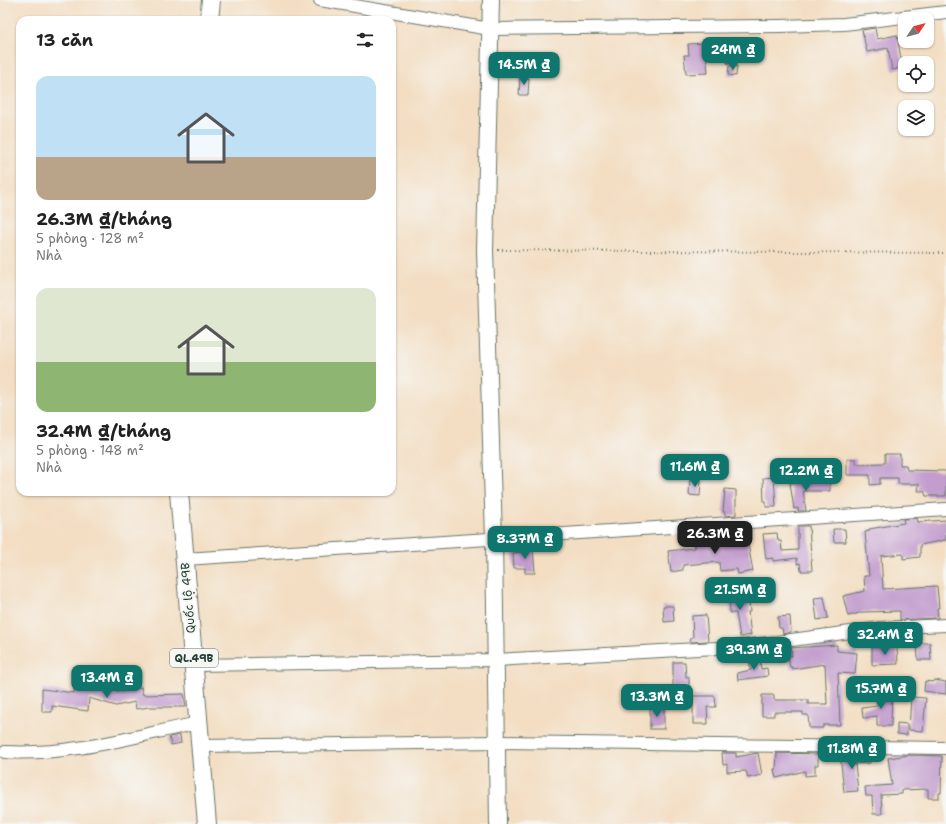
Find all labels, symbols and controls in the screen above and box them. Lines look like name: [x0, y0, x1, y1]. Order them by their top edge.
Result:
north arrow: [898, 12, 934, 48]
map controls: [898, 12, 934, 136]
text: 13 căn: [36, 29, 93, 51]
icon: filters: [354, 29, 376, 51]
pin: 24M ₫: [705, 37, 761, 71]
text: 24M ₫: [711, 41, 755, 58]
pin: 14.5M ₫: [487, 52, 561, 86]
text: 14.5M ₫: [498, 56, 550, 73]
button: locate: [898, 56, 934, 92]
button: layers: [898, 100, 934, 136]
icon: home: [170, 102, 242, 174]
text: 26.3M ₫/tháng: [36, 208, 172, 230]
text: 5 phòng · 128 m²: [36, 230, 144, 247]
text: Nhà: [36, 247, 62, 264]
icon: home: [170, 314, 242, 386]
text: 32.4M ₫/tháng: [36, 420, 171, 442]
text: 5 phòng · 148 m²: [36, 442, 144, 459]
pin: 11.6M ₫: [658, 454, 732, 488]
text: 11.6M ₫: [670, 458, 720, 475]
pin: 12.2M ₫: [769, 458, 843, 492]
text: Nhà: [36, 459, 62, 476]
text: 12.2M ₫: [779, 462, 833, 479]
pin: 26.3M ₫: [678, 521, 752, 555]
text: 26.3M ₫: [686, 525, 744, 542]
pin: 8.37M ₫: [488, 526, 562, 560]
text: 8.37M ₫: [497, 530, 553, 547]
street label: Quốc lộ 49B: [177, 562, 199, 634]
pin: 21.5M ₫: [703, 577, 777, 611]
text: 21.5M ₫: [714, 581, 766, 598]
pin: 32.4M ₫: [848, 622, 922, 656]
text: 32.4M ₫: [857, 626, 913, 643]
pin: 39.3M ₫: [717, 637, 791, 671]
text: 39.3M ₫: [725, 641, 783, 658]
road number: QL.49B: [170, 649, 218, 667]
pin: 13.4M ₫: [70, 665, 144, 699]
text: 13.4M ₫: [80, 669, 134, 686]
pin: 15.7M ₫: [844, 676, 918, 710]
text: 15.7M ₫: [855, 680, 907, 697]
pin: 13.3M ₫: [620, 684, 694, 718]
text: 13.3M ₫: [630, 688, 684, 705]
pin: 11.8M ₫: [815, 736, 889, 770]
text: 11.8M ₫: [827, 740, 877, 757]

